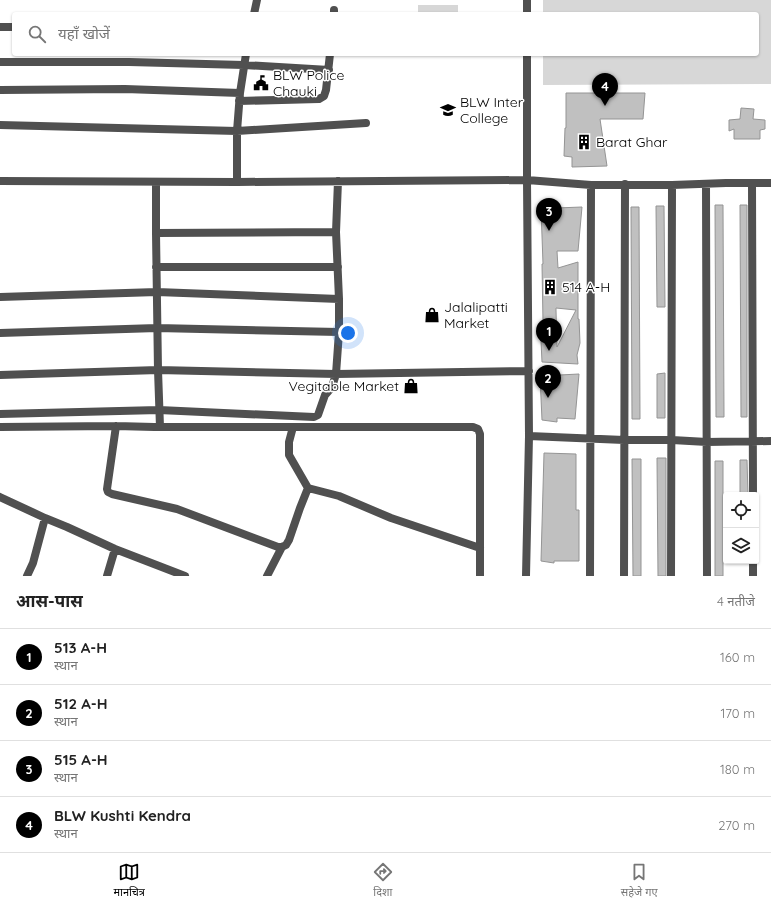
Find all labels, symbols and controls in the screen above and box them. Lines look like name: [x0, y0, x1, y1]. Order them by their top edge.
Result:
search box: [12, 12, 759, 56]
icon: search: [26, 23, 48, 45]
text: यहाँ खोजें: [58, 24, 110, 43]
place label: BLW Police Chauki: [273, 66, 345, 100]
pin: 4: [592, 73, 618, 106]
public building icon: BLW Police Chauki: [252, 74, 270, 92]
place label: BLW Inter College: [460, 93, 524, 127]
school or university icon: BLW Inter College: [439, 101, 457, 119]
building icon: Barat Ghar: [575, 133, 593, 151]
place label: Barat Ghar: [596, 133, 668, 151]
pin: 3: [536, 198, 562, 231]
building icon: 514 A-H: [541, 278, 559, 296]
place label: 514 A-H: [562, 278, 610, 296]
place label: Jalalipatti Market: [444, 298, 508, 332]
shop icon: Jalalipatti Market: [423, 306, 441, 324]
pin: 1: [536, 318, 562, 351]
your location: [338, 323, 358, 343]
pin: 2: [535, 365, 561, 398]
place label: Vegitable Market: [289, 377, 399, 395]
shop icon: Vegitable Market: [402, 377, 420, 395]
map controls: [723, 492, 759, 564]
button: locate: [723, 492, 759, 528]
button: layers: [723, 528, 759, 564]
text: आस-पास: [16, 590, 83, 611]
text: 4 नतीजे: [717, 593, 755, 609]
text: 513 A-H: [54, 638, 107, 657]
text: 1: [26, 649, 32, 665]
text: 160 m: [720, 649, 755, 665]
text: स्थान: [54, 657, 78, 673]
text: 512 A-H: [54, 694, 108, 713]
text: 2: [25, 705, 33, 721]
text: 170 m: [720, 705, 755, 721]
text: स्थान: [54, 713, 78, 729]
text: 515 A-H: [54, 750, 108, 769]
text: 3: [26, 761, 32, 777]
text: 180 m: [720, 761, 755, 777]
text: स्थान: [54, 769, 78, 785]
text: BLW Kushti Kendra: [54, 806, 191, 825]
text: 4: [25, 817, 33, 833]
text: 270 m: [718, 817, 755, 833]
text: स्थान: [54, 825, 78, 841]
tab: मानचित्र: [113, 861, 145, 900]
tab: दिशा: [372, 861, 394, 900]
tab: सहेजे गए: [621, 861, 658, 900]

